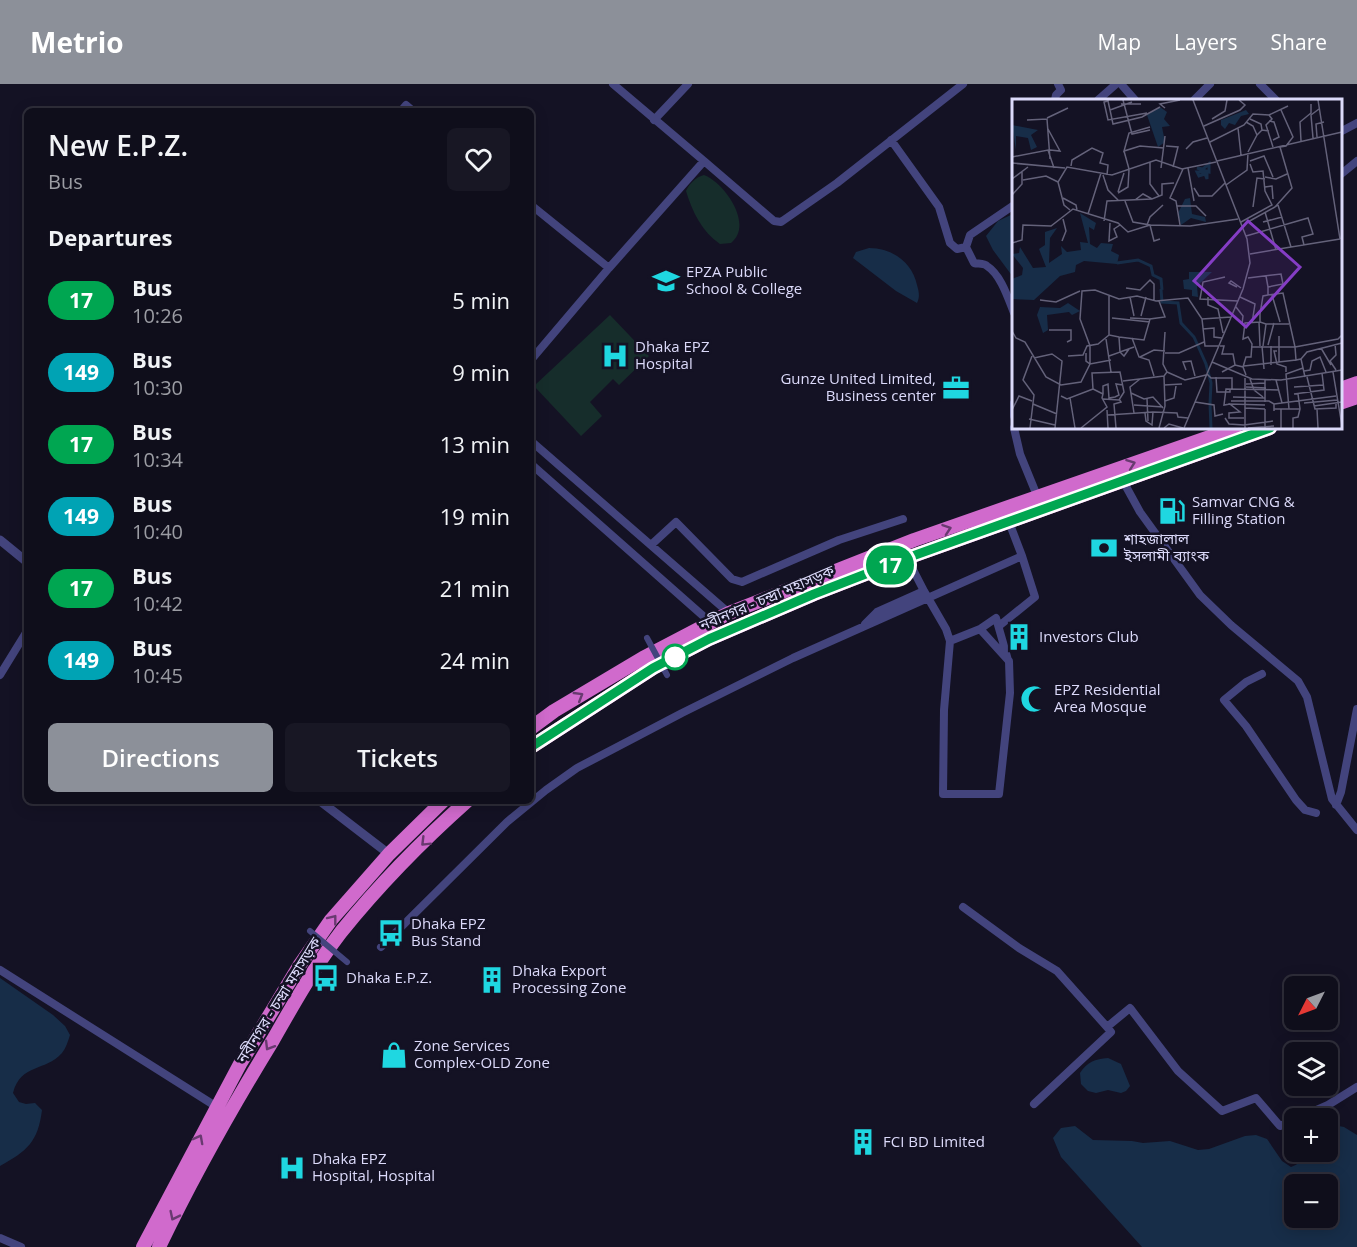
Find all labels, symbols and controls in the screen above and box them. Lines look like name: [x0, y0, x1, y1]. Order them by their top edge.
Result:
text: Metrio: [30, 23, 124, 61]
text: Map: [1098, 28, 1141, 56]
text: Layers: [1174, 28, 1238, 56]
text: Share: [1271, 28, 1327, 56]
inset map: [1012, 99, 1342, 429]
text: New E.P.Z.: [48, 126, 188, 164]
button: heart: [447, 128, 510, 191]
text: Bus: [48, 168, 83, 195]
text: Departures: [48, 222, 172, 252]
place label: EPZA Public School & College: [686, 261, 802, 298]
school or university icon: EPZA Public School & College: [651, 266, 681, 296]
text: Bus: [132, 272, 172, 302]
text: 5 min: [452, 285, 510, 315]
text: 17: [69, 286, 93, 314]
text: 10:26: [132, 302, 183, 329]
place label: Dhaka EPZ Hospital: [635, 336, 709, 373]
hospital icon: Dhaka EPZ Hospital: [600, 341, 630, 371]
text: Bus: [132, 344, 172, 374]
text: 9 min: [452, 357, 510, 387]
text: 149: [63, 358, 99, 386]
place label: Gunze United Limited, Business center: [780, 368, 936, 405]
office icon: Gunze United Limited, Business center: [941, 373, 971, 403]
text: 10:30: [132, 374, 183, 401]
text: Bus: [132, 416, 172, 446]
text: 13 min: [440, 429, 510, 459]
text: 17: [69, 430, 93, 458]
text: 10:34: [132, 446, 183, 473]
one-way arrow: [1125, 459, 1136, 471]
text: Bus: [132, 488, 172, 518]
place label: Samvar CNG & Filling Station: [1192, 491, 1295, 528]
fuel station icon: Samvar CNG & Filling Station: [1157, 496, 1187, 526]
text: 19 min: [440, 501, 510, 531]
text: 149: [63, 502, 99, 530]
text: 10:40: [132, 518, 183, 545]
one-way arrow: [941, 523, 952, 536]
place label: শাহজালাল ইসলামী ব্যাংক: [1123, 528, 1210, 565]
bank icon: শাহজালাল ইসলামী ব্যাংক: [1089, 533, 1119, 563]
line badge: 17: [863, 546, 917, 584]
text: 17: [878, 551, 902, 579]
street label: নবীনগর - চন্দ্রা মহাসড়ক: [695, 559, 838, 635]
text: Bus: [132, 560, 172, 590]
text: 21 min: [440, 573, 510, 603]
text: 17: [69, 574, 93, 602]
text: 10:42: [132, 590, 183, 617]
building icon: Investors Club: [1004, 622, 1034, 652]
place label: Investors Club: [1039, 626, 1139, 646]
text: Bus: [132, 632, 172, 662]
unlabelled marker: [662, 644, 688, 670]
text: 24 min: [440, 645, 510, 675]
text: 149: [63, 646, 99, 674]
text: 10:45: [132, 662, 183, 689]
place label: EPZ Residential Area Mosque: [1054, 679, 1161, 716]
mosque icon: EPZ Residential Area Mosque: [1019, 684, 1049, 714]
one-way arrow: [573, 691, 583, 703]
button: Directions: [48, 723, 273, 792]
button: Tickets: [285, 723, 510, 792]
one-way arrow: [422, 834, 433, 845]
place label: Dhaka EPZ Bus Stand: [411, 913, 485, 950]
one-way arrow: [325, 915, 336, 926]
bus stop icon: Dhaka EPZ Bus Stand: [376, 918, 406, 948]
street label: নবীনগর - চন্দ্রা মহাসড়ক: [231, 932, 325, 1067]
place label: Dhaka Export Processing Zone: [512, 960, 626, 997]
bus stop icon: Dhaka E.P.Z.: [311, 963, 341, 993]
building icon: Dhaka Export Processing Zone: [477, 965, 507, 995]
place label: Dhaka E.P.Z.: [346, 967, 432, 987]
north arrow: [1284, 976, 1338, 1030]
map controls: [1284, 976, 1338, 1228]
place label: Zone Services Complex-OLD Zone: [414, 1035, 550, 1072]
one-way arrow: [265, 1040, 276, 1050]
shop icon: Zone Services Complex-OLD Zone: [379, 1040, 409, 1070]
button: layers: [1284, 1042, 1338, 1096]
button: +: [1284, 1108, 1338, 1162]
building icon: FCI BD Limited: [848, 1127, 878, 1157]
place label: FCI BD Limited: [883, 1131, 985, 1151]
one-way arrow: [192, 1135, 204, 1146]
place label: Dhaka EPZ Hospital, Hospital: [312, 1148, 435, 1185]
hospital icon: Dhaka EPZ Hospital, Hospital: [277, 1153, 307, 1183]
button: −: [1284, 1174, 1338, 1228]
one-way arrow: [170, 1209, 181, 1220]

